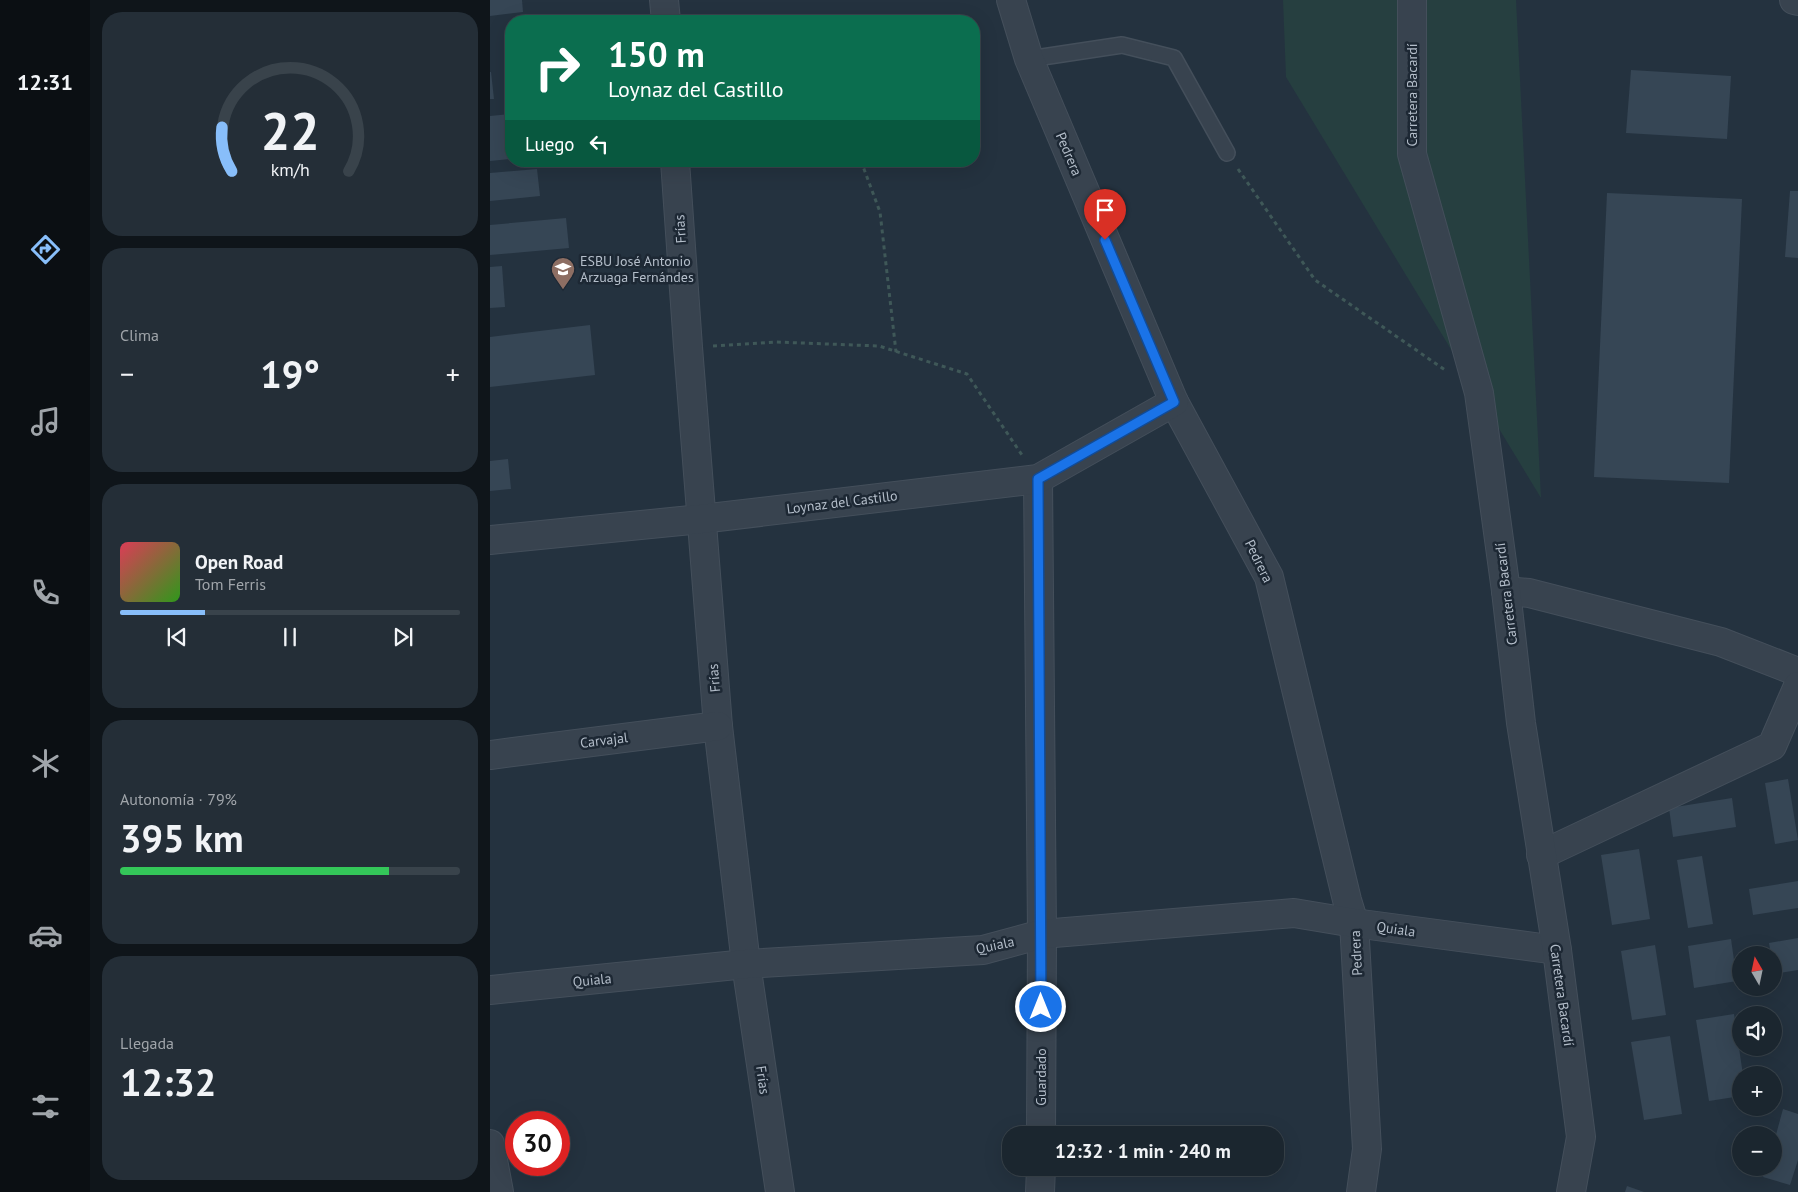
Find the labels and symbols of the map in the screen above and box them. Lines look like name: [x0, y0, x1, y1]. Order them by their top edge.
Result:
street label: Carretera Bacardí: [1403, 43, 1421, 146]
street label: Pedrera: [1052, 130, 1086, 179]
pin: [1084, 189, 1126, 240]
street label: Frías: [670, 214, 690, 244]
place label: ESBU José Antonio Arzuaga Fernándes: [580, 252, 694, 286]
school or university icon: ESBU José Antonio Arzuaga Fernándes: [550, 256, 576, 290]
street label: Loynaz del Castillo: [785, 486, 899, 518]
street label: Pedrera: [1241, 537, 1277, 585]
street label: Carretera Bacardí: [1491, 542, 1521, 646]
street label: Frías: [704, 663, 724, 693]
street label: Carvajal: [579, 728, 629, 752]
street label: Quiala: [1376, 917, 1417, 941]
street label: Pedrera: [1346, 930, 1366, 976]
street label: Quiala: [974, 932, 1016, 958]
street label: Carretera Bacardí: [1546, 943, 1578, 1047]
north arrow: [1732, 946, 1782, 996]
street label: Quiala: [572, 969, 612, 991]
position arrow: [1014, 980, 1066, 1032]
street label: Guardado: [1032, 1048, 1050, 1106]
street label: Frías: [752, 1065, 774, 1096]
speed limit sign: 30: [505, 1111, 570, 1176]

